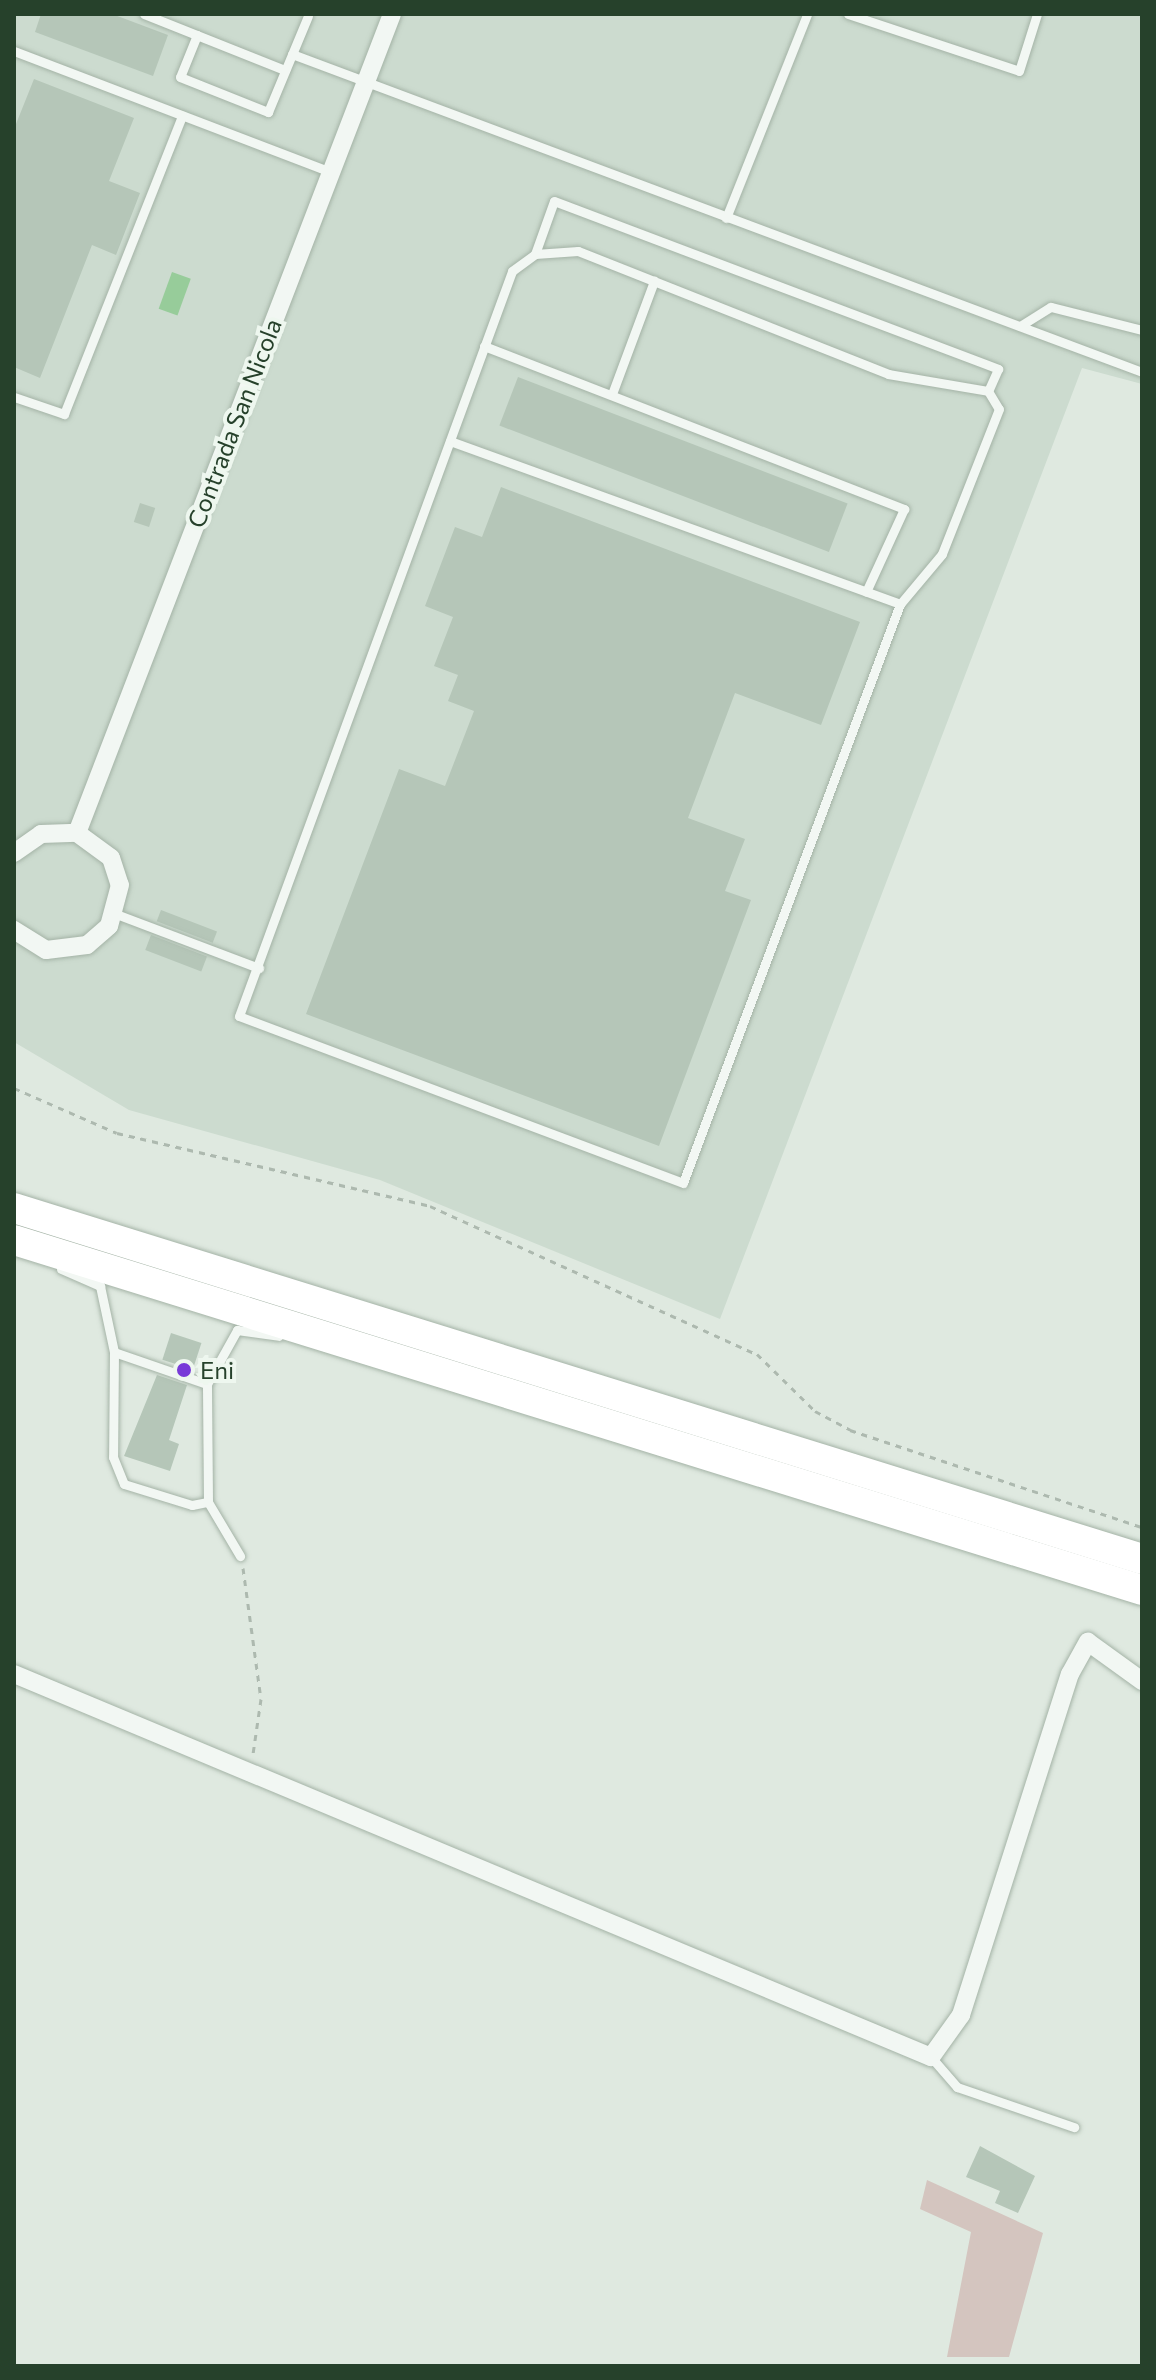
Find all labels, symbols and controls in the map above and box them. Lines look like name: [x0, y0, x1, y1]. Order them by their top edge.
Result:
street label: Contrada San Nicola: [181, 315, 287, 531]
place label: Eni: [200, 1356, 234, 1384]
marker: Eni: [175, 1361, 193, 1379]

